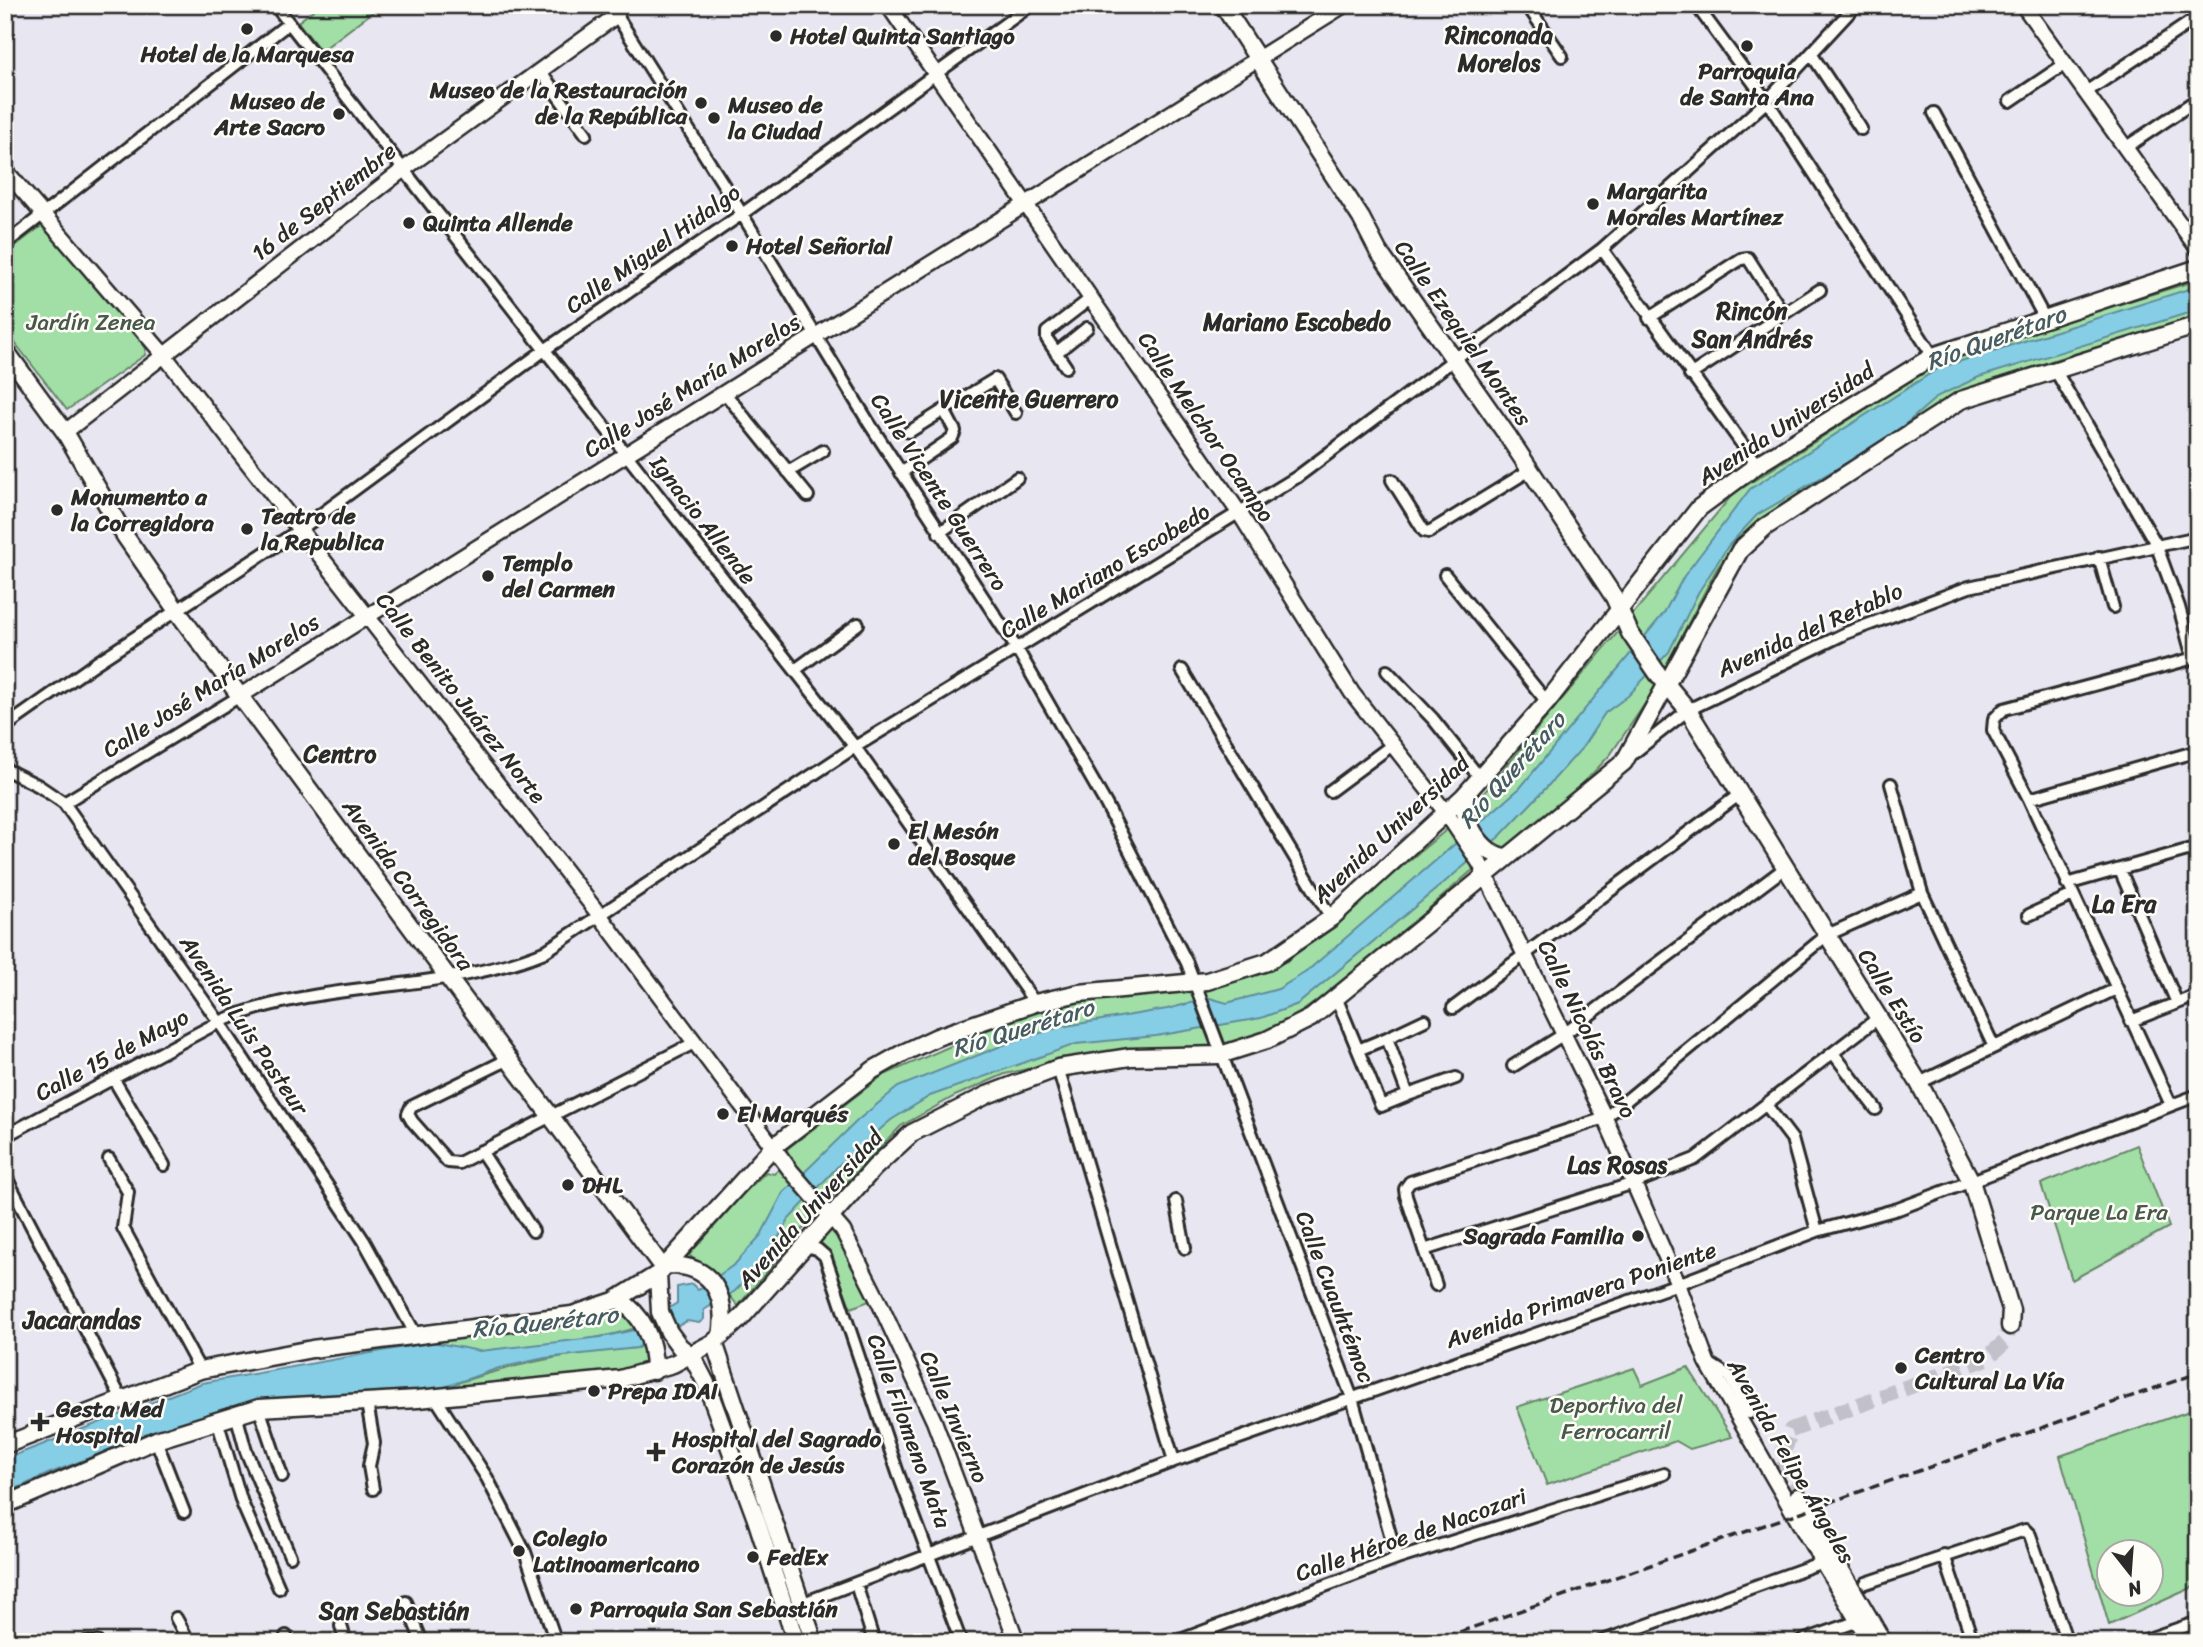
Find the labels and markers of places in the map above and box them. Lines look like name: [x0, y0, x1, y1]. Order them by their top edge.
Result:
place label: Hotel Quinta Santiago: [789, 16, 1015, 57]
marker: Hotel de la Marquesa: [239, 21, 255, 37]
marker: Hotel Quinta Santiago: [768, 28, 784, 44]
place label: Hotel de la Marquesa: [140, 34, 355, 75]
marker: Parroquia de Santa Ana: [1739, 38, 1755, 54]
place label: Parroquia de Santa Ana: [1680, 51, 1815, 118]
place label: Museo de la Restauración de la República: [429, 70, 688, 137]
place label: Museo de Arte Sacro: [213, 81, 326, 148]
place label: Museo de la Ciudad: [727, 85, 823, 152]
marker: Museo de la Restauración de la República: [693, 95, 709, 111]
marker: Museo de Arte Sacro: [331, 106, 347, 122]
marker: Museo de la Ciudad: [706, 110, 722, 126]
place label: Margarita Morales Martínez: [1606, 171, 1784, 238]
marker: Margarita Morales Martínez: [1585, 196, 1601, 212]
place label: Quinta Allende: [423, 203, 573, 244]
marker: Quinta Allende: [401, 215, 417, 231]
place label: Hotel Señorial: [745, 226, 893, 267]
marker: Hotel Señorial: [724, 238, 740, 254]
place label: Monumento a la Corregidora: [70, 477, 214, 544]
place label: Teatro de la Republica: [260, 496, 385, 563]
marker: Monumento a la Corregidora: [49, 502, 65, 518]
marker: Teatro de la Republica: [239, 521, 255, 537]
place label: Templo del Carmen: [502, 543, 616, 610]
marker: Templo del Carmen: [480, 568, 496, 584]
place label: El Mesón del Bosque: [908, 811, 1016, 878]
marker: El Mesón del Bosque: [886, 836, 902, 852]
place label: El Marqués: [737, 1094, 849, 1135]
marker: El Marqués: [715, 1106, 731, 1122]
place label: DHL: [582, 1165, 623, 1206]
marker: DHL: [560, 1177, 576, 1193]
place label: Sagrada Familia: [1462, 1216, 1624, 1257]
marker: Sagrada Familia: [1630, 1228, 1646, 1244]
place label: Centro Cultural La Vía: [1914, 1335, 2065, 1402]
marker: Centro Cultural La Vía: [1893, 1360, 1909, 1376]
place label: Prepa IDAI: [608, 1371, 719, 1412]
marker: Prepa IDAI: [586, 1383, 602, 1399]
place label: Gesta Med Hospital: [55, 1389, 165, 1456]
marker: Gesta Med Hospital: [30, 1412, 50, 1432]
place label: Hospital del Sagrado Corazón de Jesús: [671, 1419, 882, 1486]
marker: Hospital del Sagrado Corazón de Jesús: [646, 1442, 666, 1462]
place label: Colegio Latinoamericano: [532, 1518, 700, 1585]
place label: FedEx: [766, 1537, 829, 1578]
marker: Colegio Latinoamericano: [511, 1543, 527, 1559]
marker: FedEx: [745, 1549, 761, 1565]
place label: Parroquia San Sebastián: [590, 1589, 838, 1630]
marker: Parroquia San Sebastián: [568, 1601, 584, 1617]

